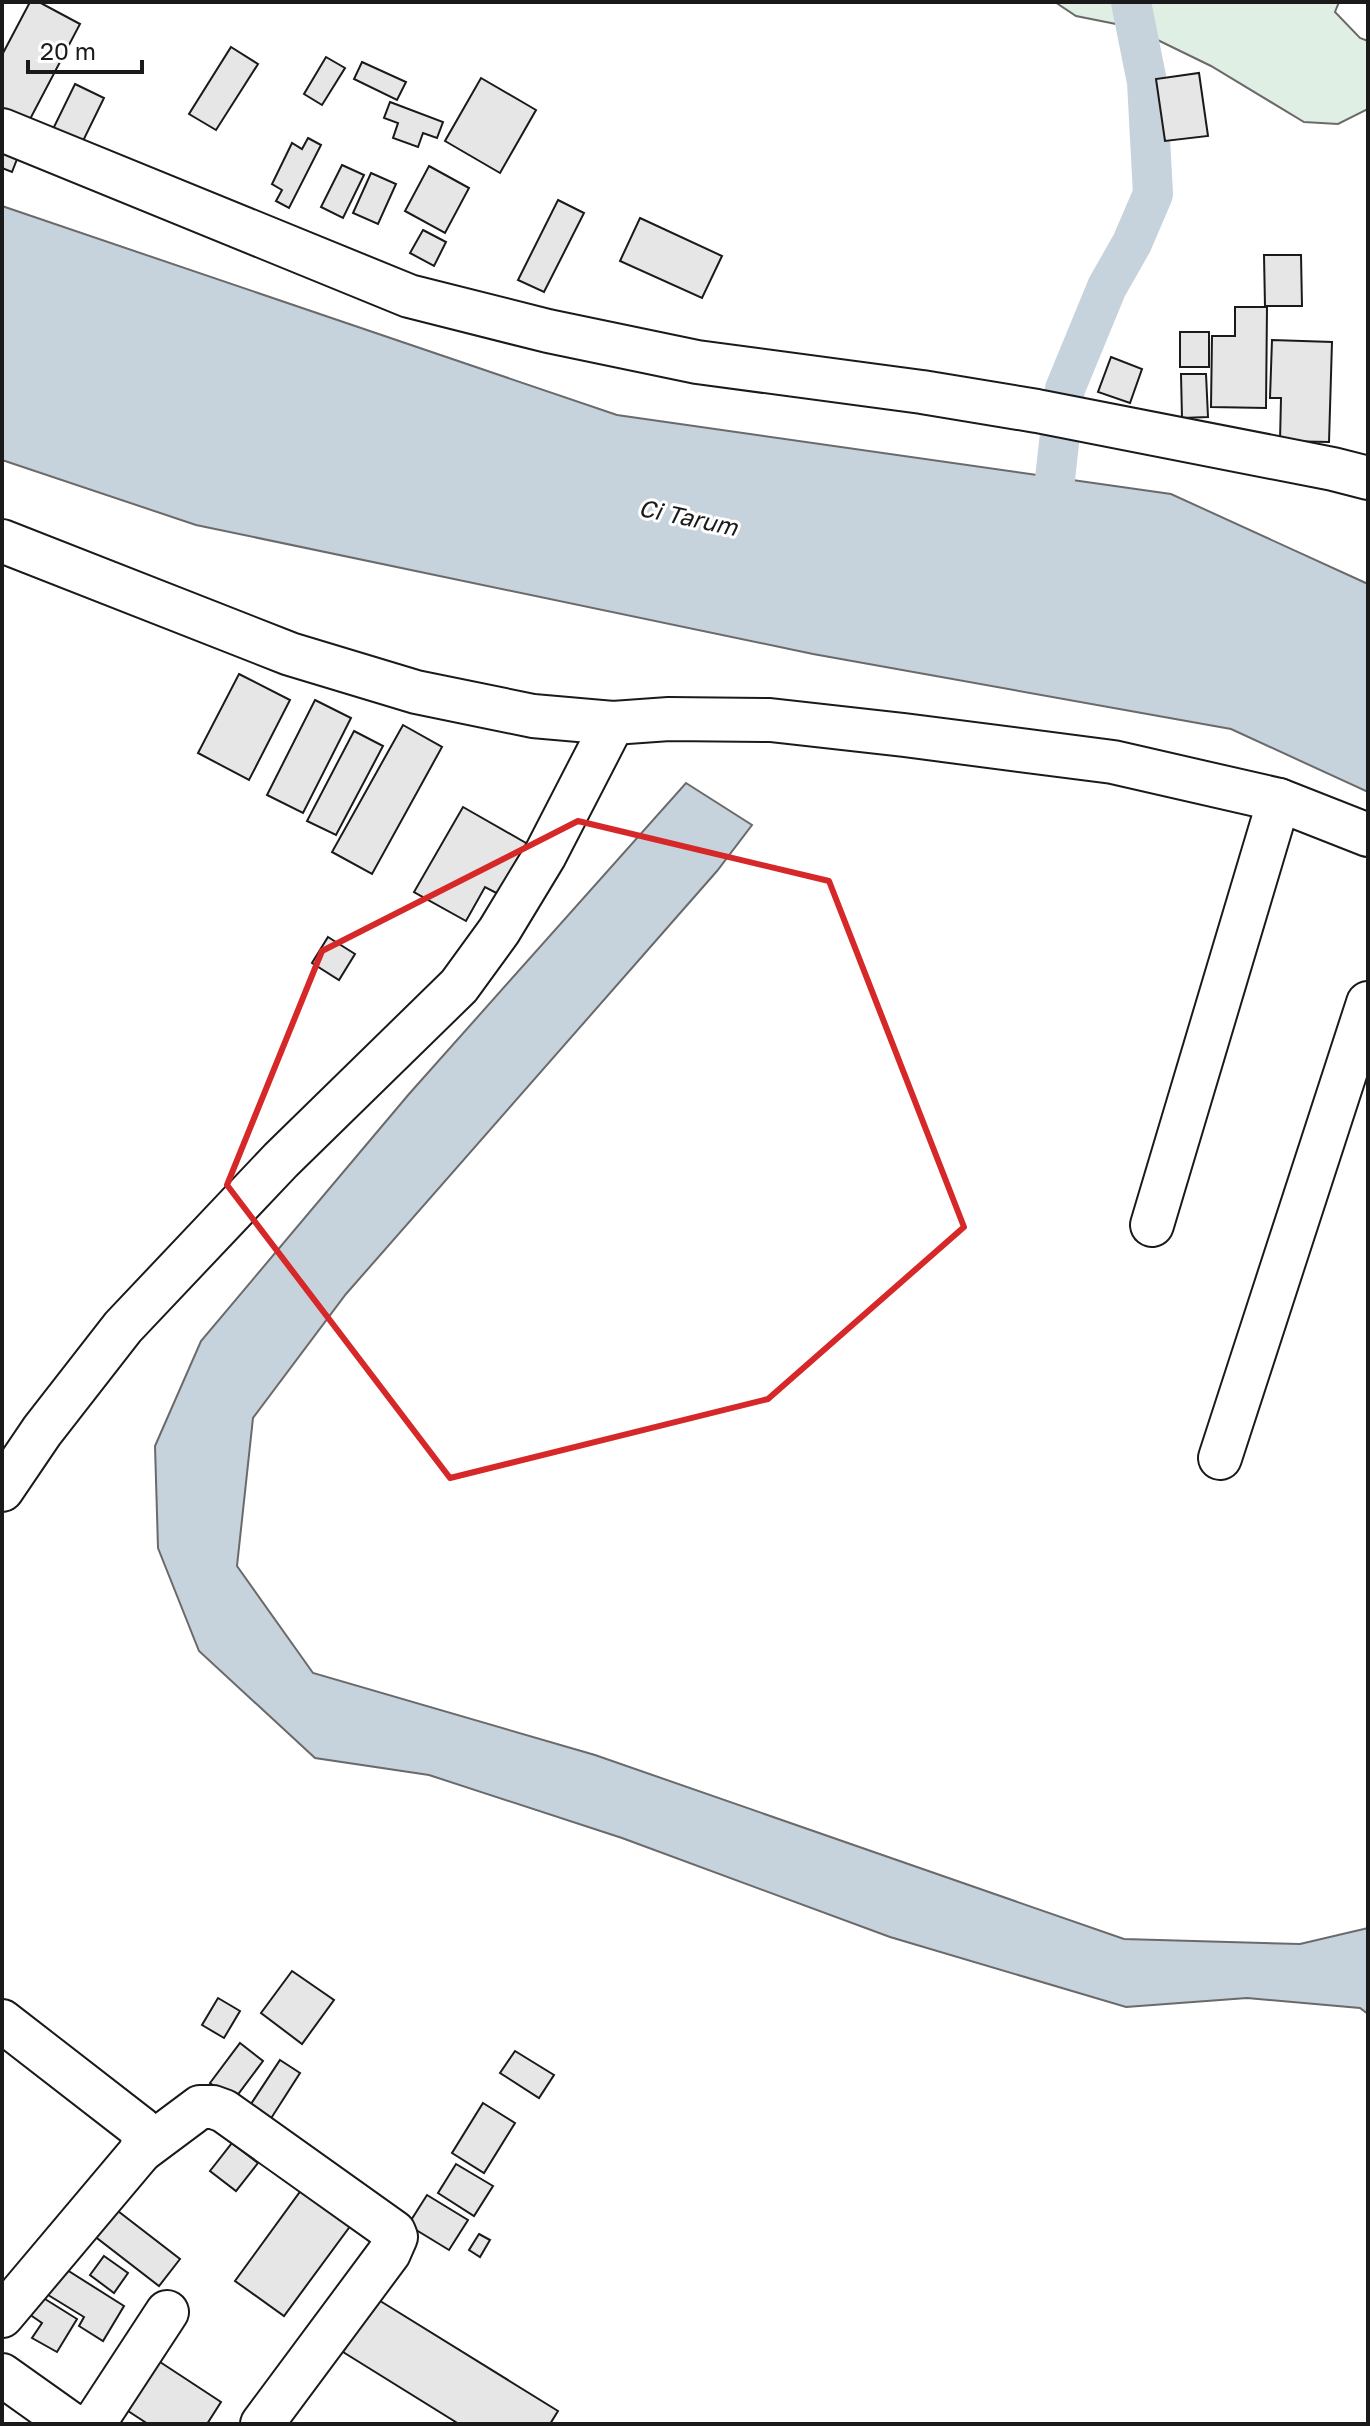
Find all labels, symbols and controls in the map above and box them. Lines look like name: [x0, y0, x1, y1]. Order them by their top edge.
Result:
scale bar: [28, 24, 142, 74]
text: 20 m: [40, 36, 96, 65]
water label: Ci Tarum: [636, 492, 742, 541]

